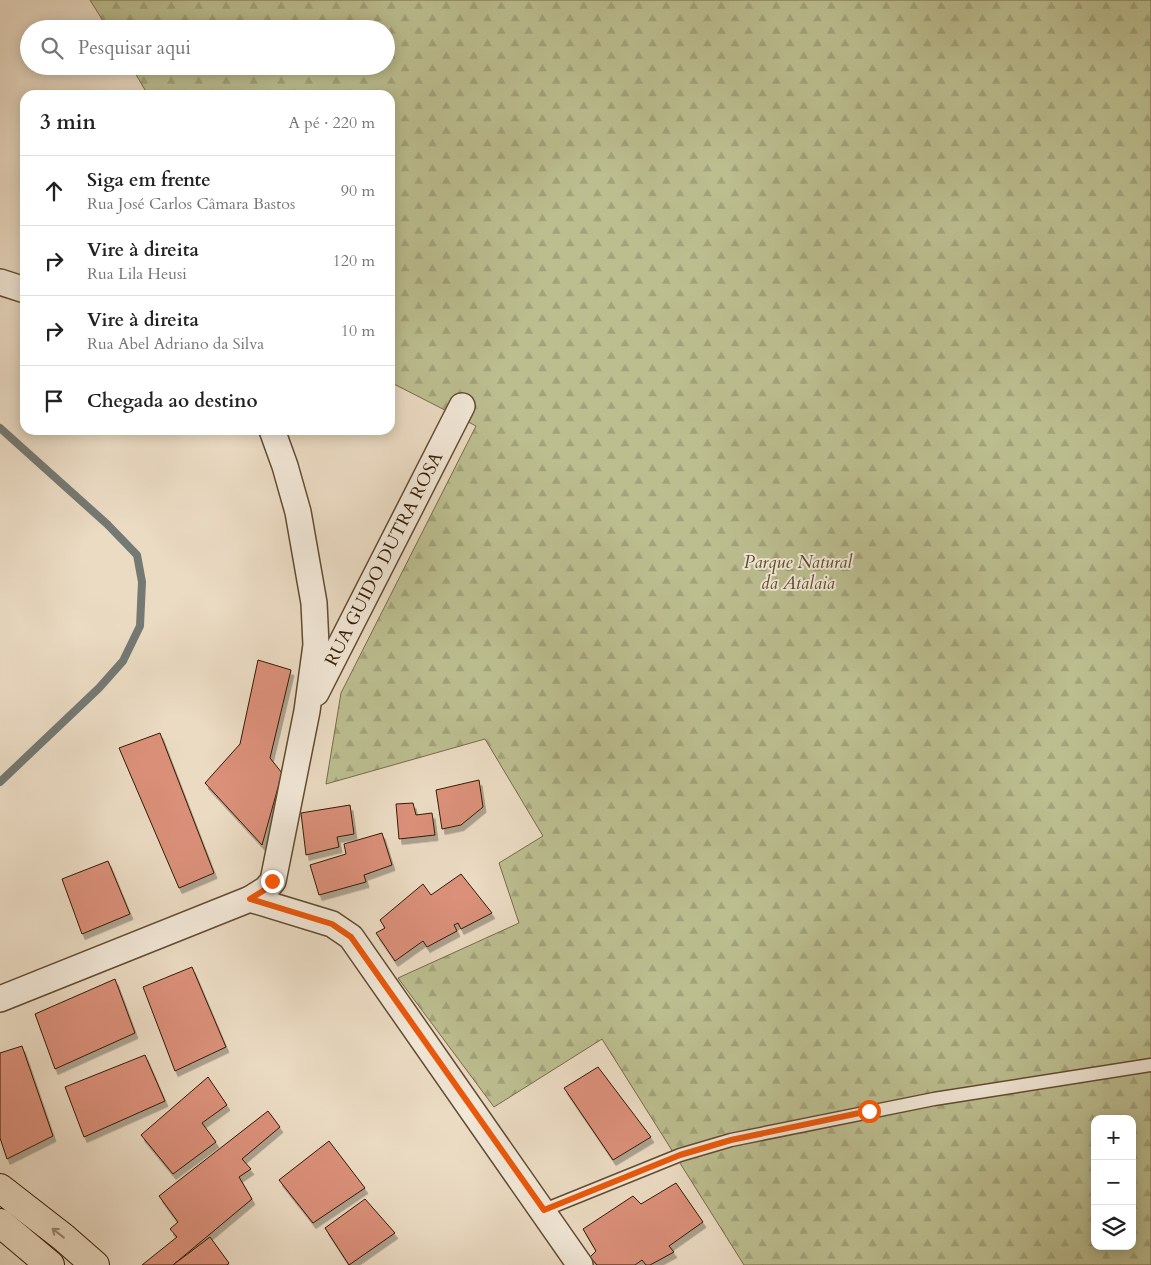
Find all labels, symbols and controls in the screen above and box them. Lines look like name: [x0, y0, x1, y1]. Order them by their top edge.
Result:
search box: [20, 20, 395, 75]
icon: search: [38, 34, 66, 62]
text: Pesquisar aqui: [78, 35, 191, 61]
text: 3 min: [40, 108, 96, 137]
text: A pé · 220 m: [288, 112, 375, 134]
text: Siga em frente: [87, 167, 211, 193]
icon: ahead: [40, 177, 68, 205]
text: 90 m: [341, 180, 375, 202]
text: Rua José Carlos Câmara Bastos: [87, 193, 295, 215]
text: Vire à direita: [87, 237, 199, 263]
icon: right: [40, 247, 68, 275]
text: 120 m: [333, 250, 375, 272]
text: Rua Lila Heusi: [87, 263, 187, 285]
text: Vire à direita: [87, 307, 199, 333]
icon: right: [40, 317, 68, 345]
text: 10 m: [341, 320, 375, 342]
text: Rua Abel Adriano da Silva: [87, 333, 264, 355]
icon: arrive: [40, 387, 68, 415]
text: Chegada ao destino: [87, 388, 258, 414]
street label: RUA GUIDO DUTRA ROSA: [319, 447, 449, 670]
park label: Parque Natural da Atalaia: [744, 550, 853, 596]
route end: [261, 870, 284, 893]
route start: [858, 1100, 881, 1123]
map controls: [1091, 1115, 1136, 1250]
button: +: [1091, 1115, 1136, 1160]
button: −: [1091, 1160, 1136, 1205]
button: layers: [1091, 1205, 1136, 1250]
one-way arrow: [52, 1227, 65, 1238]

